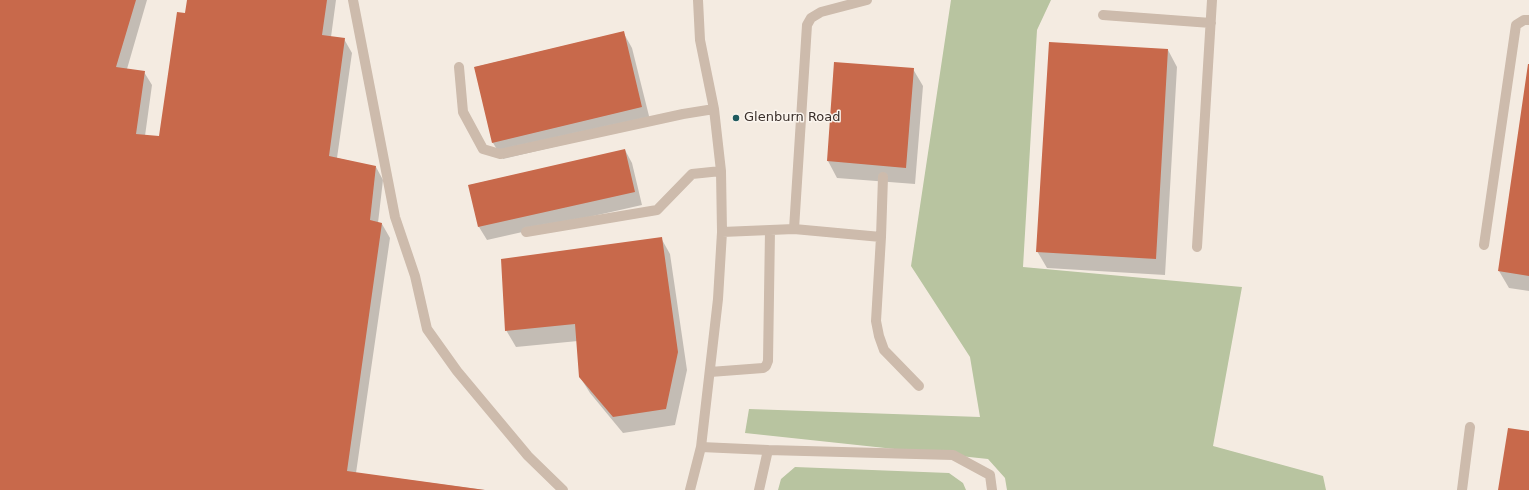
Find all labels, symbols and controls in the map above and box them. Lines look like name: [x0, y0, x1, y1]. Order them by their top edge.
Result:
place label: Glenburn Road: [744, 110, 841, 126]
marker: Glenburn Road: [731, 113, 741, 123]

